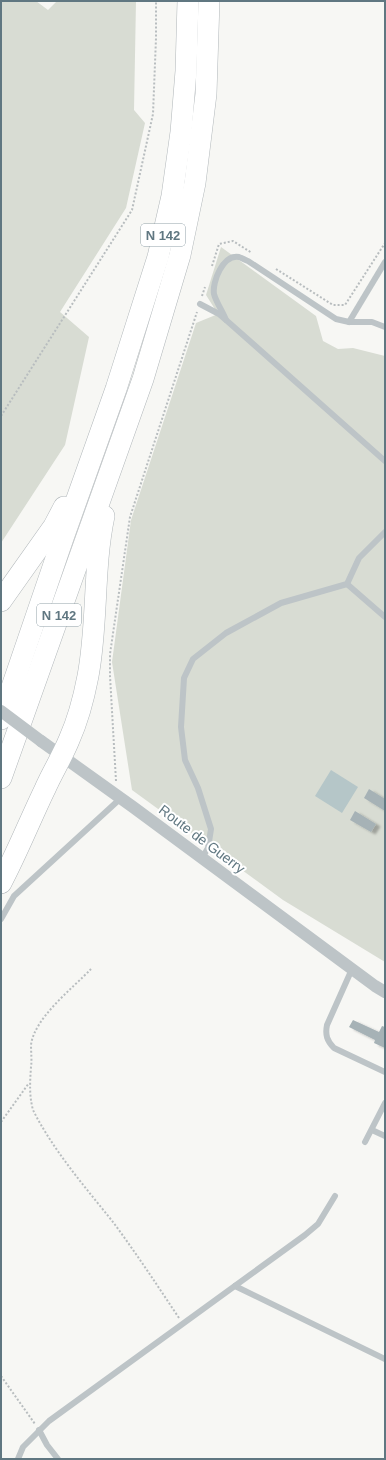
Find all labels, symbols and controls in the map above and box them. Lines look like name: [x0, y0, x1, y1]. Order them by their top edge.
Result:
road number: N 142: [141, 224, 185, 246]
road number: N 142: [37, 604, 81, 626]
street label: Route de Guerry: [156, 801, 248, 877]

